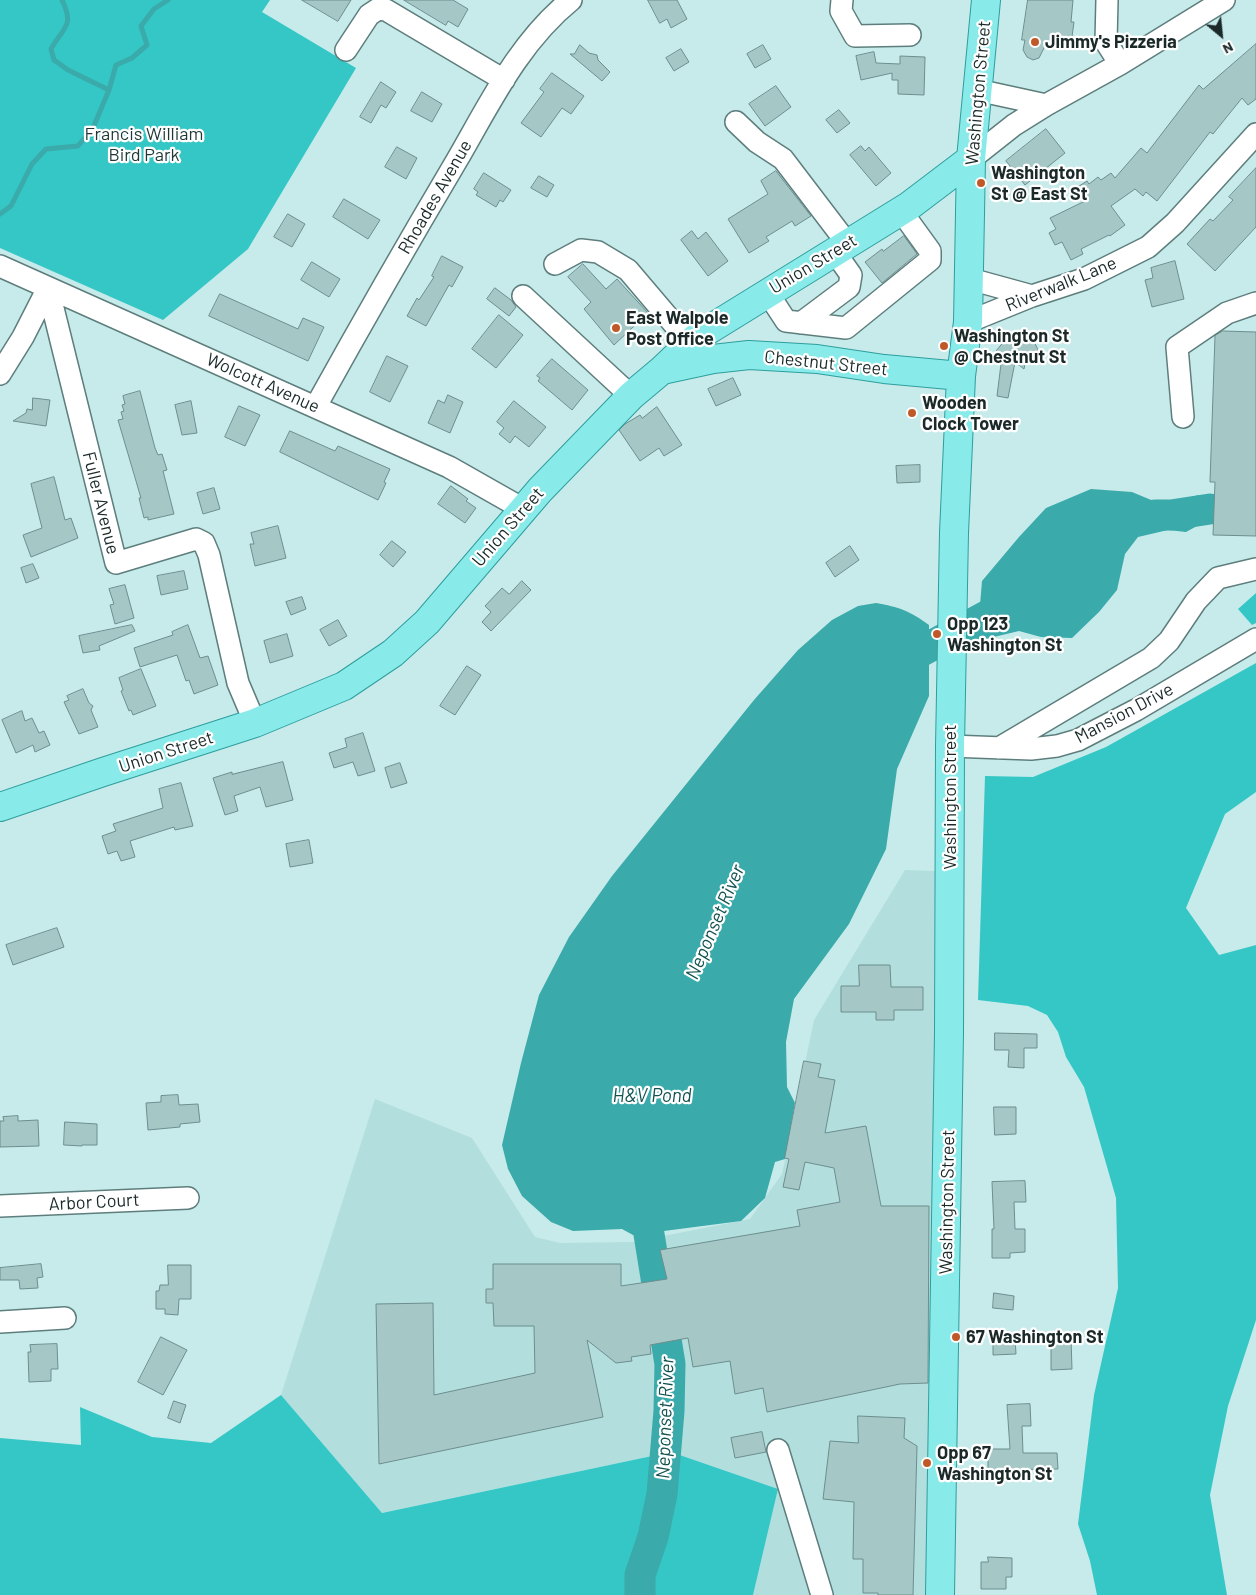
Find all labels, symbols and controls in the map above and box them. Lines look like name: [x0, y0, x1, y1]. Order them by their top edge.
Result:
north arrow: [1196, 10, 1246, 60]
street label: Washington Street: [961, 20, 995, 166]
place label: Jimmy's Pizzeria: [1045, 31, 1177, 53]
marker: Jimmy's Pizzeria: [1029, 36, 1041, 48]
text: N: [1220, 39, 1236, 58]
park label: Francis William Bird Park: [85, 123, 203, 166]
street label: Rhoades Avenue: [394, 136, 476, 258]
place label: Washington St @ East St: [991, 162, 1088, 204]
marker: Washington St @ East St: [975, 177, 987, 189]
street label: Union Street: [765, 229, 861, 299]
street label: Riverwalk Lane: [1002, 252, 1120, 316]
place label: East Walpole Post Office: [626, 307, 728, 350]
marker: East Walpole Post Office: [610, 322, 622, 334]
place label: Washington St @ Chestnut St: [954, 325, 1069, 368]
marker: Washington St @ Chestnut St: [938, 340, 950, 352]
street label: Chestnut Street: [763, 346, 889, 380]
street label: Wolcott Avenue: [203, 348, 323, 418]
place label: Wooden Clock Tower: [922, 392, 1019, 434]
marker: Wooden Clock Tower: [906, 407, 918, 419]
street label: Fuller Avenue: [78, 450, 124, 556]
street label: Union Street: [468, 483, 548, 571]
place label: Opp 123 Washington St: [947, 613, 1062, 656]
marker: Opp 123 Washington St: [931, 628, 943, 640]
street label: Mansion Drive: [1071, 678, 1177, 748]
street label: Washington Street: [939, 725, 961, 869]
street label: Union Street: [116, 727, 216, 777]
water label: Neponset River: [681, 861, 749, 983]
water label: H&V Pond: [612, 1085, 692, 1107]
street label: Washington Street: [935, 1129, 959, 1275]
street label: Arbor Court: [48, 1189, 140, 1215]
place label: 67 Washington St: [966, 1326, 1103, 1348]
marker: 67 Washington St: [950, 1331, 962, 1343]
water label: Neponset River: [651, 1357, 679, 1479]
place label: Opp 67 Washington St: [937, 1442, 1052, 1485]
marker: Opp 67 Washington St: [921, 1457, 933, 1469]

